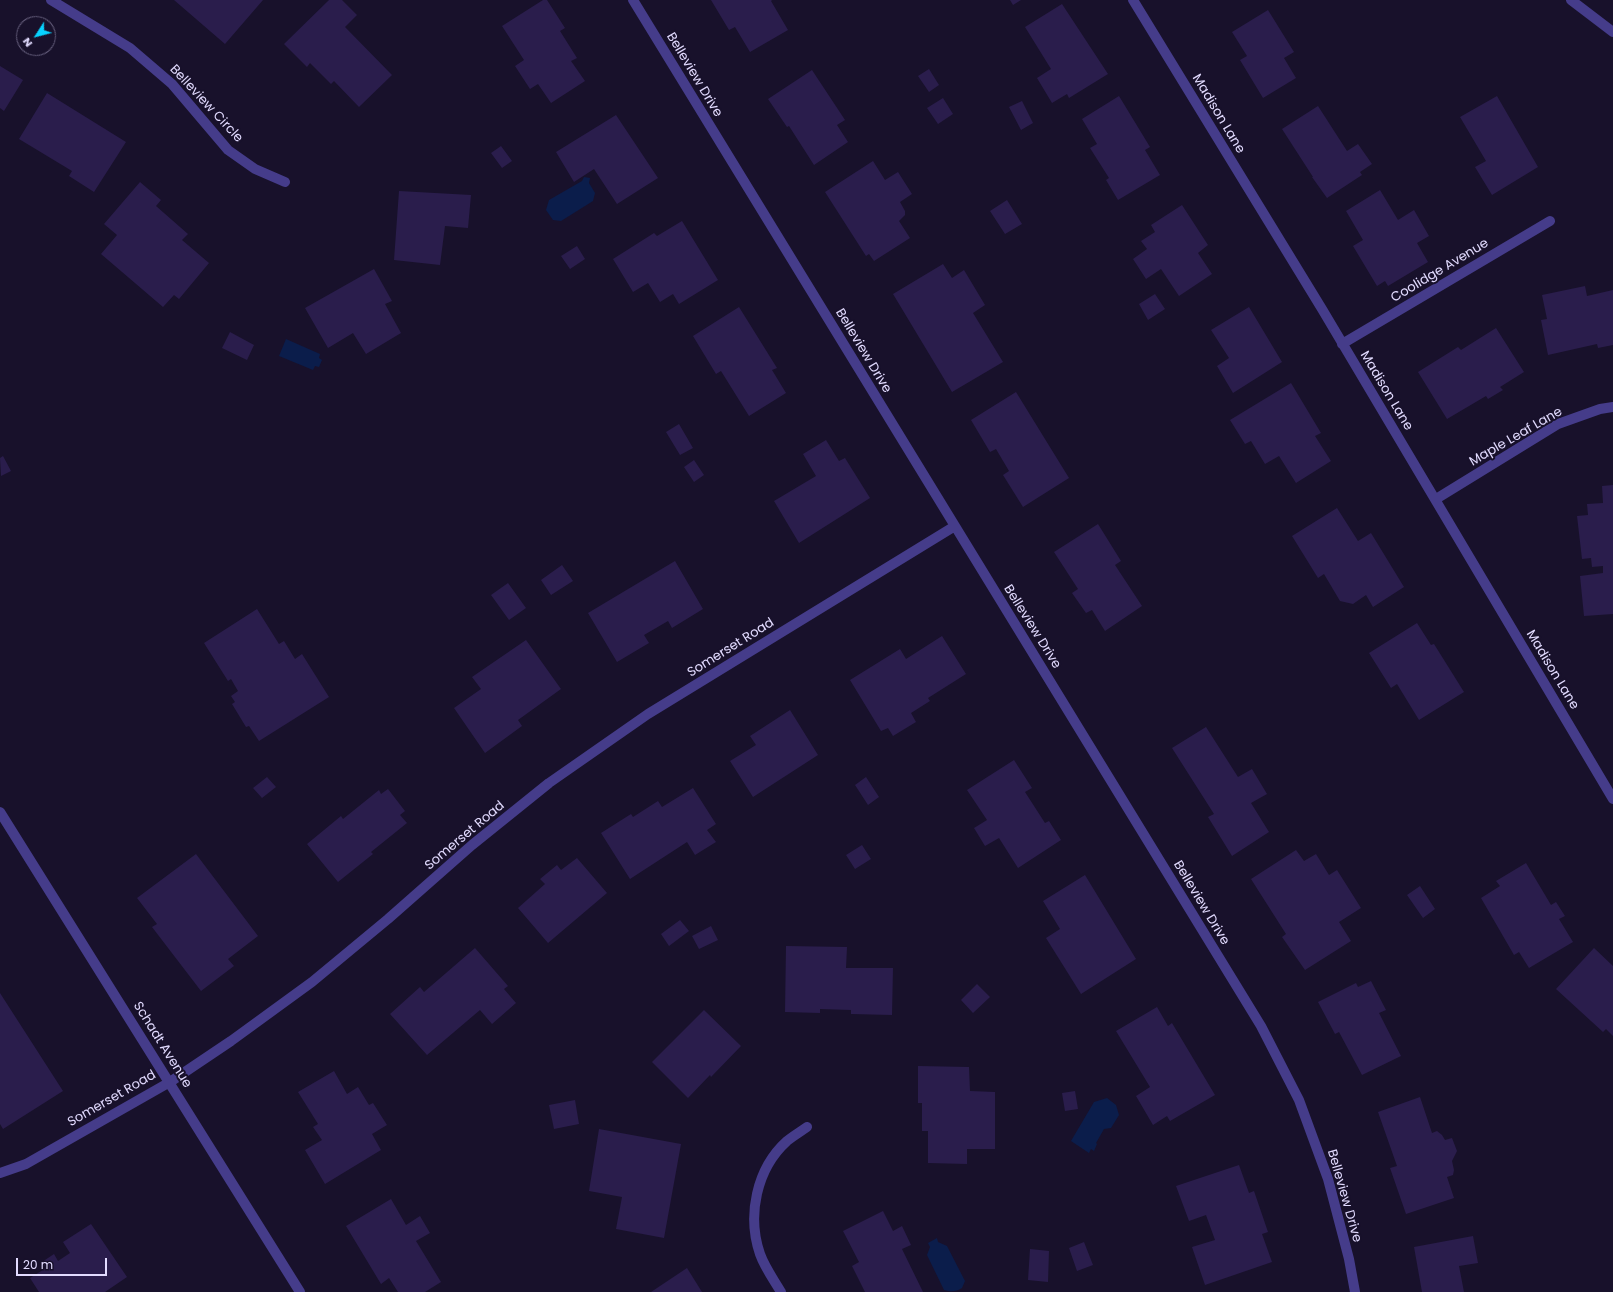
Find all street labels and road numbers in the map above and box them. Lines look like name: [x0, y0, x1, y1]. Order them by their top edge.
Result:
street label: Belleview Drive: [663, 30, 725, 120]
street label: Belleview Circle: [166, 62, 246, 146]
street label: Madison Lane: [1188, 72, 1248, 156]
street label: Coolidge Avenue: [1388, 236, 1492, 306]
street label: Belleview Drive: [832, 306, 894, 396]
street label: Madison Lane: [1356, 349, 1416, 433]
street label: Maple Leaf Lane: [1467, 404, 1565, 470]
street label: Belleview Drive: [1000, 582, 1064, 672]
street label: Somerset Road: [685, 615, 777, 681]
street label: Madison Lane: [1522, 628, 1582, 712]
street label: Somerset Road: [422, 798, 508, 874]
street label: Belleview Drive: [1170, 858, 1232, 948]
street label: Schadt Avenue: [129, 999, 195, 1091]
street label: Somerset Road: [65, 1067, 159, 1131]
street label: Belleview Drive: [1323, 1148, 1365, 1244]

